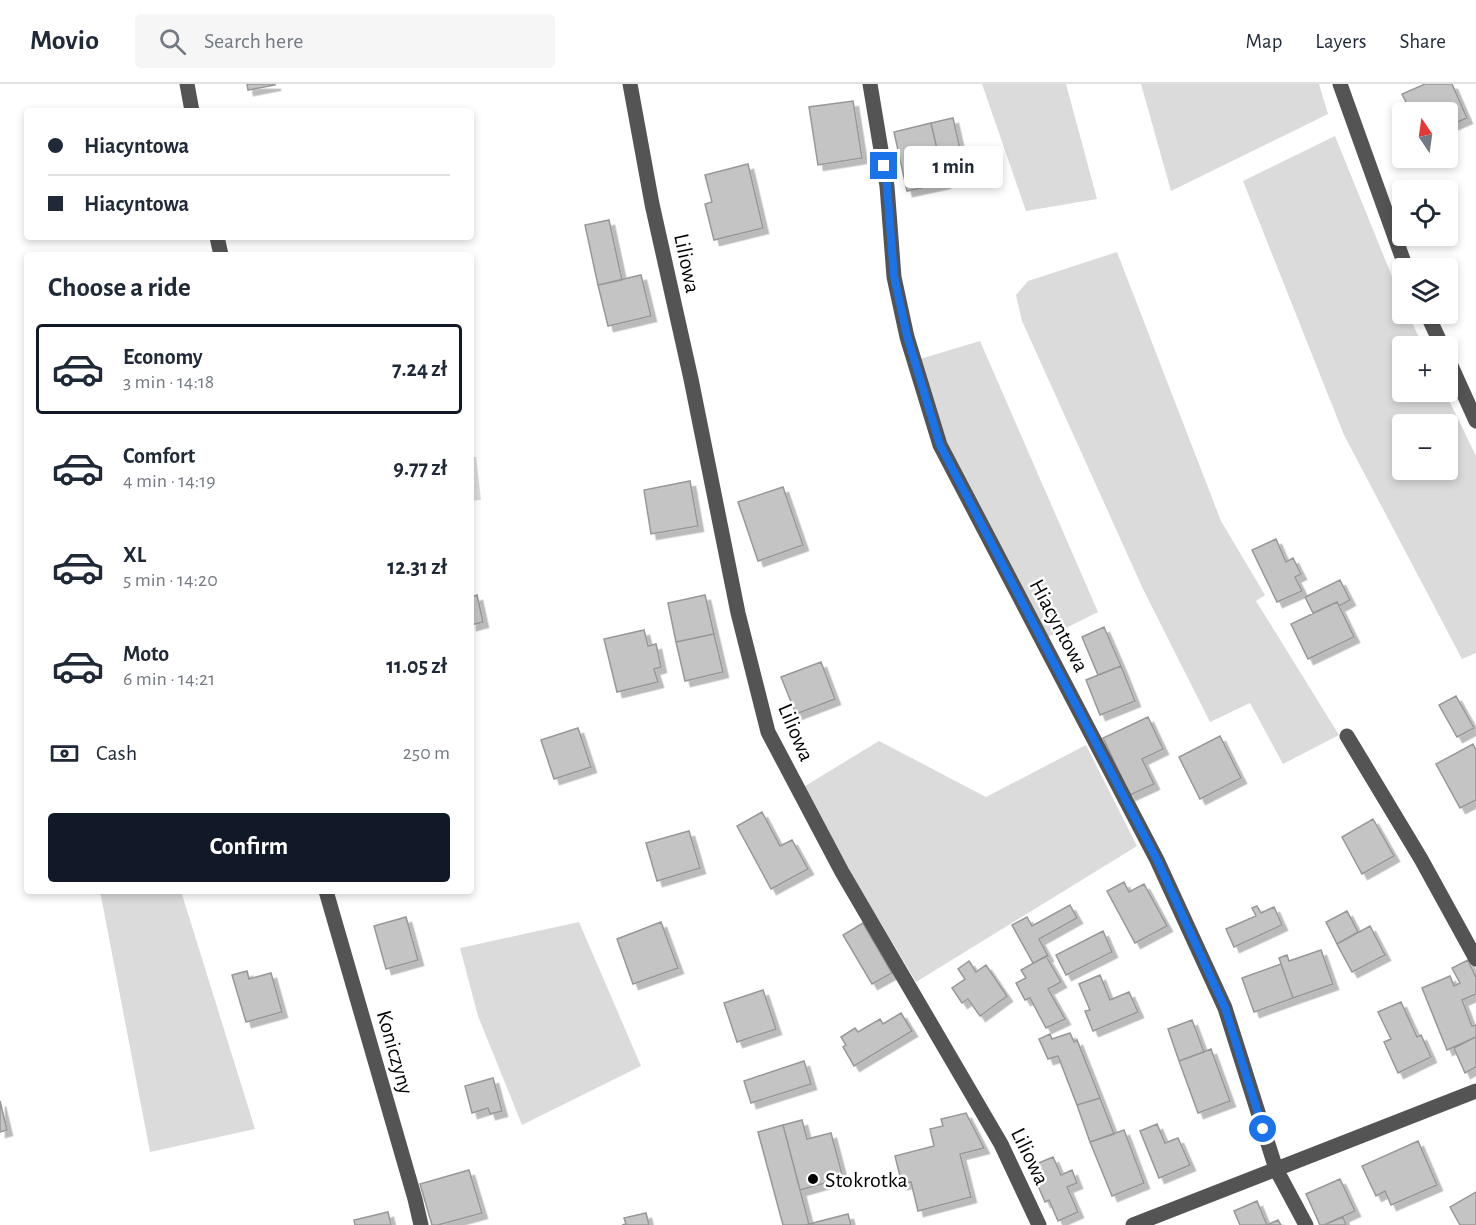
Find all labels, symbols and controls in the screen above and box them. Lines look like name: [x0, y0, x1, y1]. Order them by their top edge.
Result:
search box: [135, 14, 555, 68]
icon: search: [156, 25, 189, 58]
text: Movio: [30, 27, 99, 55]
text: Search here: [204, 30, 303, 52]
text: Map: [1246, 31, 1282, 52]
text: Layers: [1315, 31, 1366, 52]
text: Share: [1399, 31, 1446, 52]
north arrow: [1392, 102, 1458, 168]
map controls: [1392, 102, 1458, 480]
text: Hiacyntowa: [84, 135, 189, 157]
callout: 1 min: [905, 145, 1004, 187]
route end: [870, 152, 897, 179]
text: 1 min: [932, 157, 975, 177]
button: locate: [1392, 180, 1458, 246]
text: Hiacyntowa: [84, 193, 189, 215]
street label: Liliowa: [670, 231, 704, 295]
button: layers: [1392, 258, 1458, 324]
text: Choose a ride: [48, 274, 191, 301]
button: +: [1392, 336, 1458, 402]
icon: car: [51, 342, 105, 396]
text: Economy: [123, 346, 203, 368]
text: 7.24 zł: [392, 358, 447, 380]
text: 3 min · 14:18: [123, 372, 214, 392]
button: −: [1392, 414, 1458, 480]
icon: car: [51, 441, 105, 495]
text: Comfort: [123, 445, 195, 467]
text: 9.77 zł: [393, 457, 447, 479]
text: 4 min · 14:19: [123, 471, 216, 491]
icon: car: [51, 540, 105, 594]
text: XL: [123, 544, 146, 566]
text: 12.31 zł: [387, 556, 447, 578]
text: 5 min · 14:20: [123, 570, 218, 590]
street label: Hiacyntowa: [1026, 575, 1093, 675]
icon: car: [51, 639, 105, 693]
text: Moto: [123, 643, 169, 665]
text: 11.05 zł: [386, 655, 447, 677]
text: 6 min · 14:21: [123, 669, 215, 689]
street label: Liliowa: [774, 700, 818, 764]
icon: cash: [48, 737, 81, 770]
text: Cash: [96, 742, 137, 764]
text: 250 m: [403, 743, 450, 763]
button: Confirm: [48, 813, 450, 882]
street label: Koniczyny: [373, 1008, 418, 1097]
route start: [1249, 1115, 1276, 1142]
street label: Liliowa: [1007, 1124, 1053, 1188]
place label: Stokrotka: [825, 1169, 908, 1191]
marker: Stokrotka: [806, 1172, 820, 1186]

